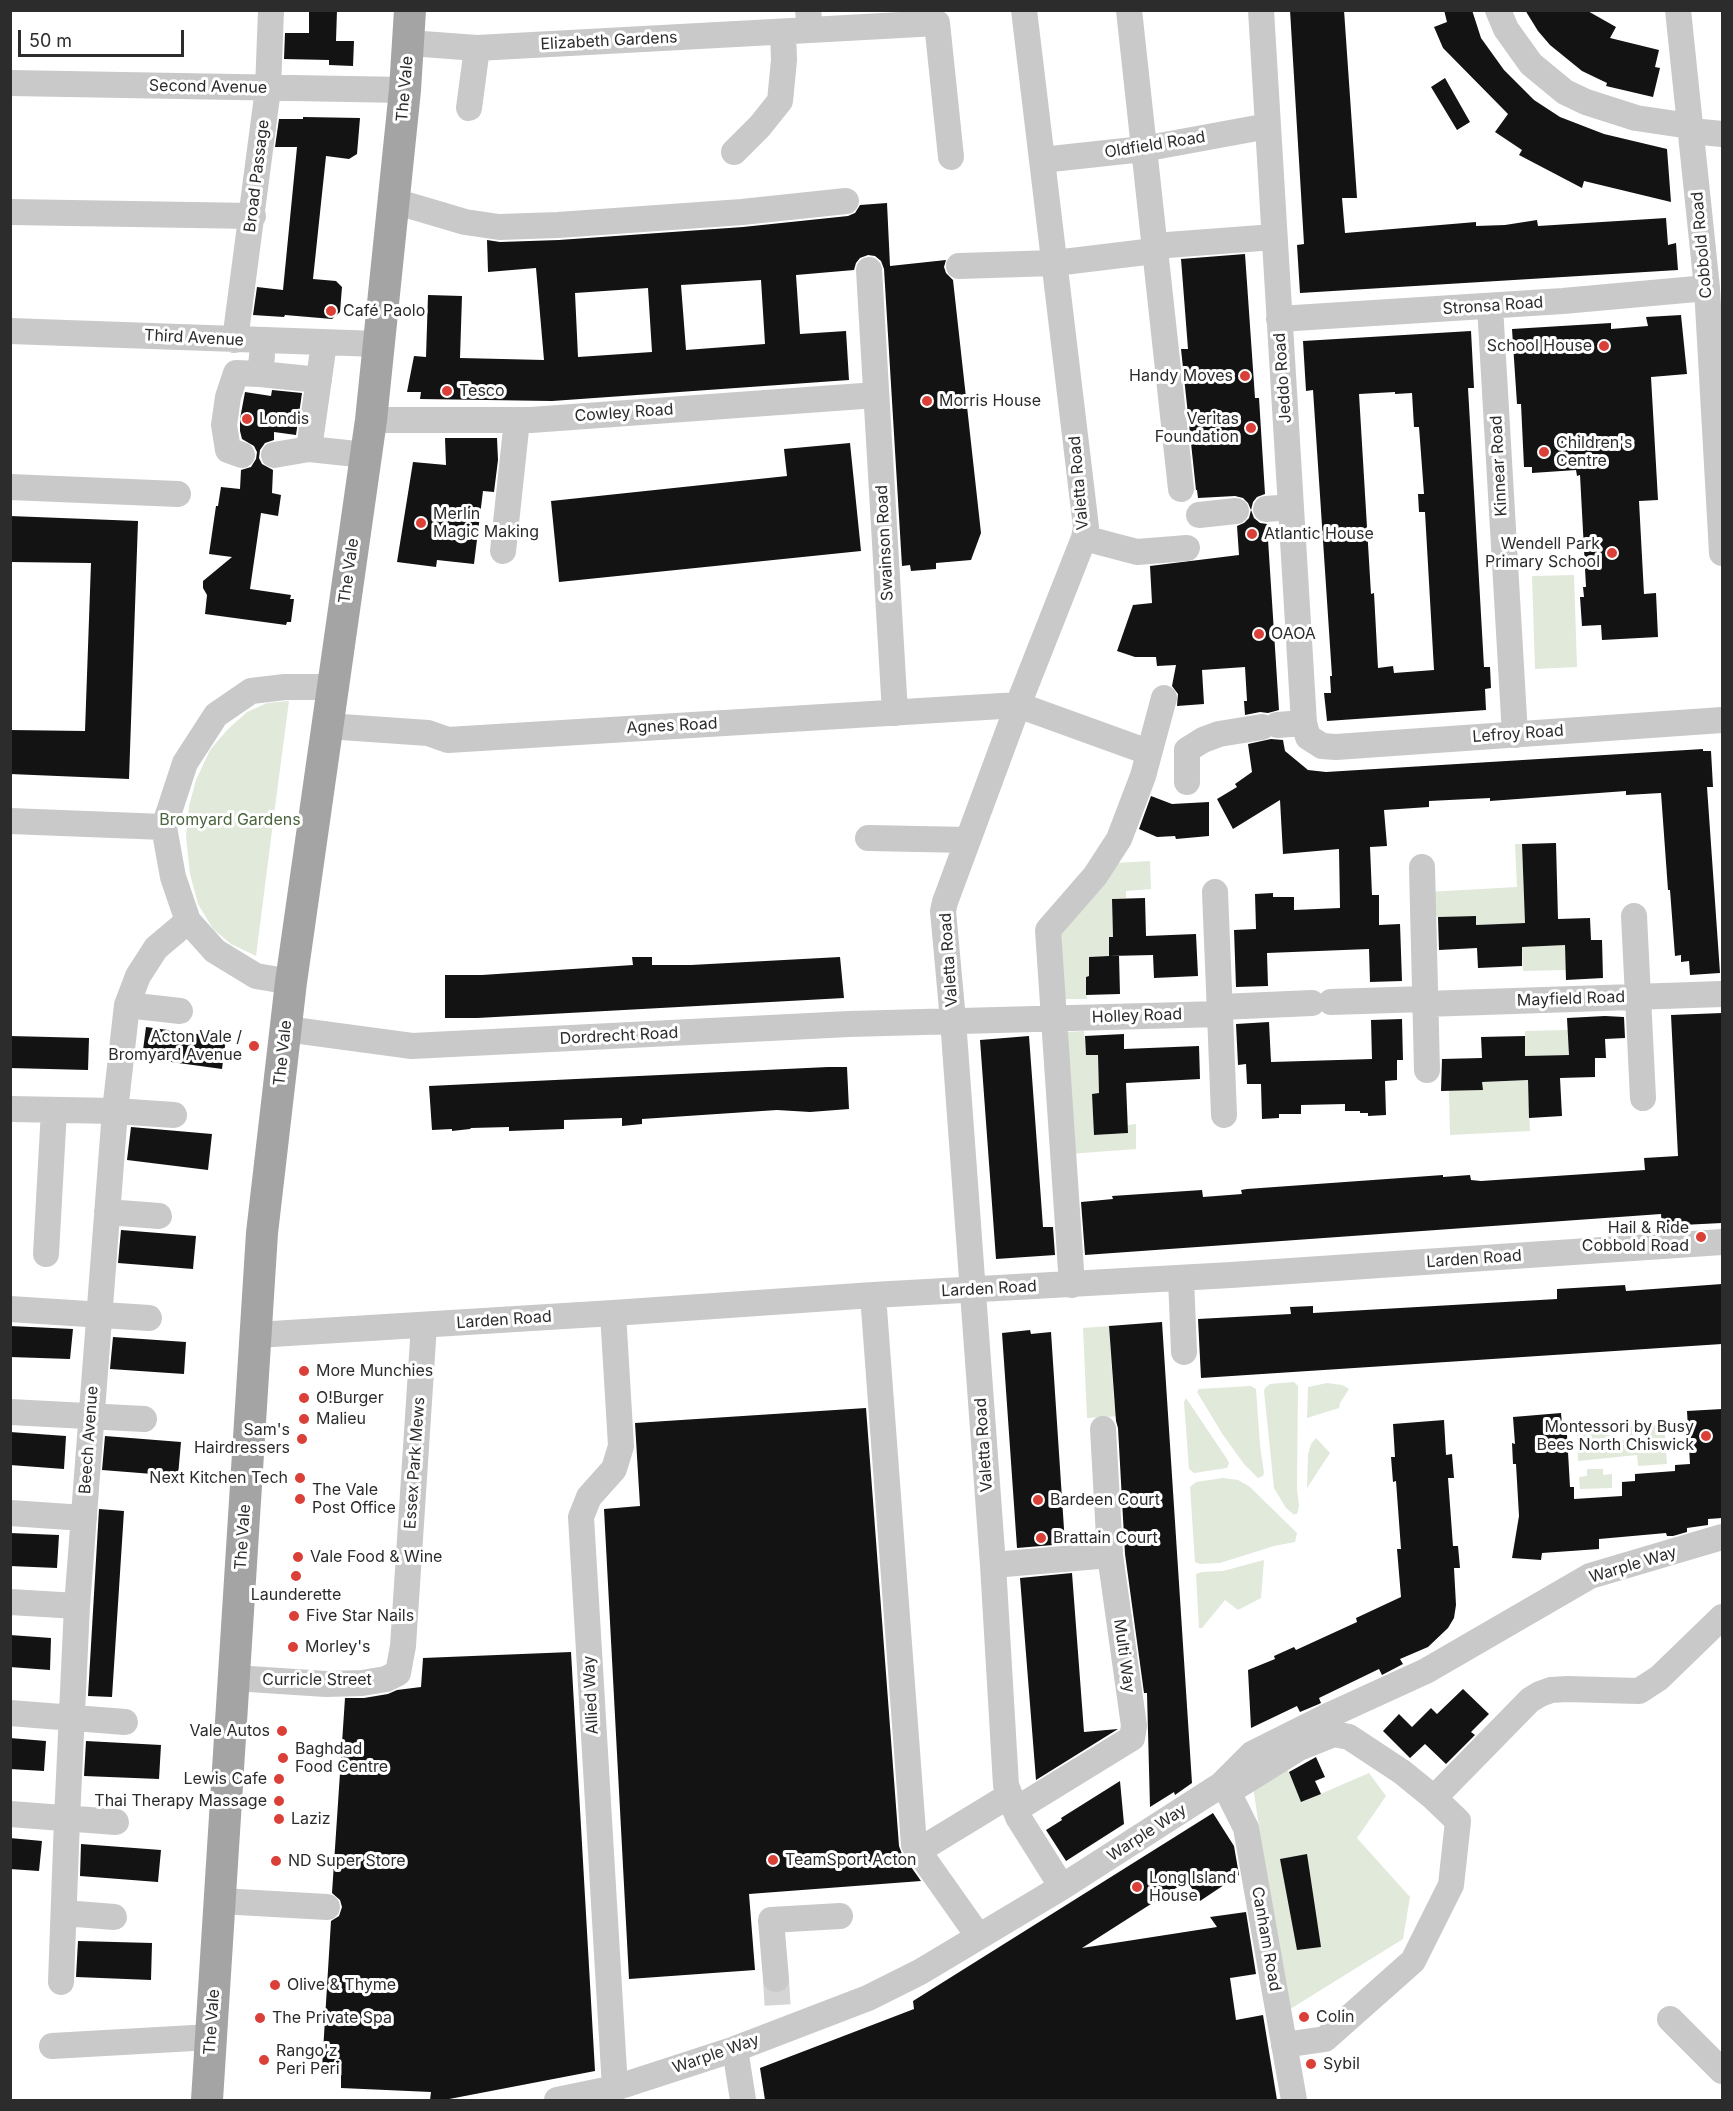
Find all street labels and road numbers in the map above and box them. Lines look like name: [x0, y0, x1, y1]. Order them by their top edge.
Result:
street label: Elizabeth Gardens: [540, 28, 678, 54]
street label: The Vale: [393, 55, 417, 123]
street label: Second Avenue: [149, 76, 267, 98]
street label: Broad Passage: [241, 119, 273, 233]
street label: Oldfield Road: [1103, 128, 1207, 162]
street label: Cobbold Road: [1688, 191, 1716, 299]
street label: Stronsa Road: [1442, 293, 1544, 319]
street label: Third Avenue: [144, 326, 244, 350]
street label: Jeddo Road: [1270, 332, 1296, 424]
street label: Cowley Road: [574, 400, 674, 426]
street label: Kinnear Road: [1487, 415, 1511, 517]
street label: Valetta Road: [1065, 435, 1093, 531]
street label: Swainson Road: [872, 484, 898, 602]
street label: The Vale: [335, 537, 363, 605]
street label: Agnes Road: [626, 714, 718, 738]
street label: Lefroy Road: [1472, 721, 1564, 747]
street label: Valetta Road: [936, 912, 962, 1008]
street label: Mayfield Road: [1517, 988, 1625, 1010]
street label: Holley Road: [1092, 1005, 1182, 1027]
street label: The Vale: [270, 1019, 296, 1087]
street label: Dordrecht Road: [559, 1023, 679, 1049]
street label: Larden Road: [1426, 1246, 1522, 1272]
street label: Larden Road: [941, 1277, 1037, 1301]
street label: Larden Road: [456, 1307, 552, 1333]
street label: Beech Avenue: [76, 1385, 102, 1495]
street label: Essex Park Mews: [401, 1396, 429, 1530]
street label: Valetta Road: [971, 1397, 997, 1493]
street label: The Vale: [231, 1503, 255, 1571]
street label: Warple Way: [1587, 1543, 1679, 1587]
street label: Multi Way: [1109, 1618, 1139, 1694]
street label: Allied Way: [579, 1655, 603, 1735]
street label: Curricle Street: [262, 1670, 372, 1690]
street label: Warple Way: [1104, 1800, 1190, 1866]
street label: Canham Road: [1247, 1885, 1285, 1993]
street label: The Vale: [200, 1988, 224, 2056]
street label: Warple Way: [670, 2030, 762, 2078]

